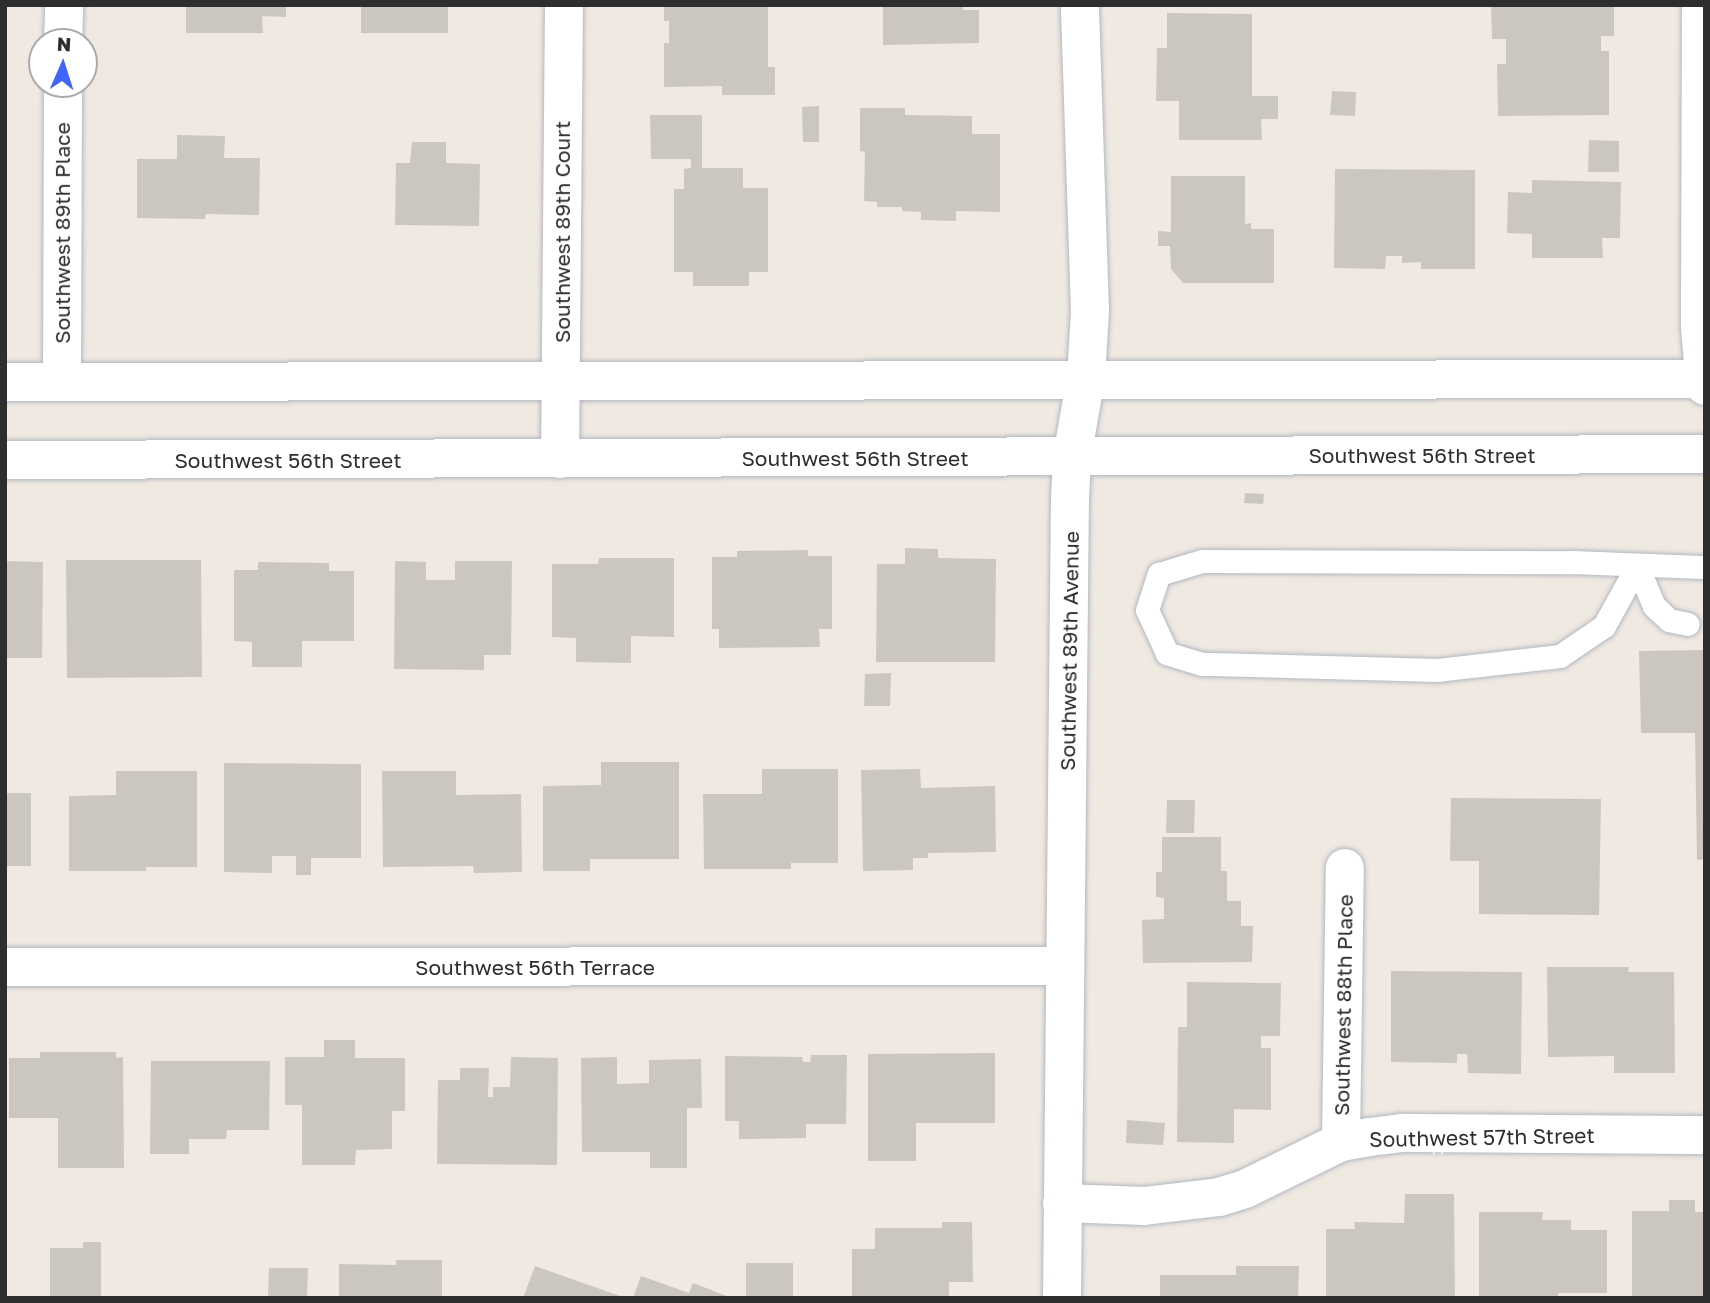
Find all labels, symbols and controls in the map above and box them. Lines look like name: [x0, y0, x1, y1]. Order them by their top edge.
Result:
north arrow: [28, 28, 98, 98]
text: N: [56, 32, 72, 55]
street label: Southwest 89th Court: [549, 121, 575, 343]
street label: Southwest 89th Place: [49, 122, 75, 344]
street label: Southwest 56th Street: [1308, 442, 1536, 468]
street label: Southwest 56th Street: [741, 445, 969, 471]
street label: Southwest 56th Street: [174, 447, 402, 473]
street label: Southwest 89th Avenue: [1054, 531, 1084, 771]
street label: Southwest 88th Place: [1328, 894, 1358, 1116]
street label: Southwest 56th Terrace: [415, 954, 655, 980]
street label: Southwest 57th Street: [1369, 1122, 1595, 1152]

